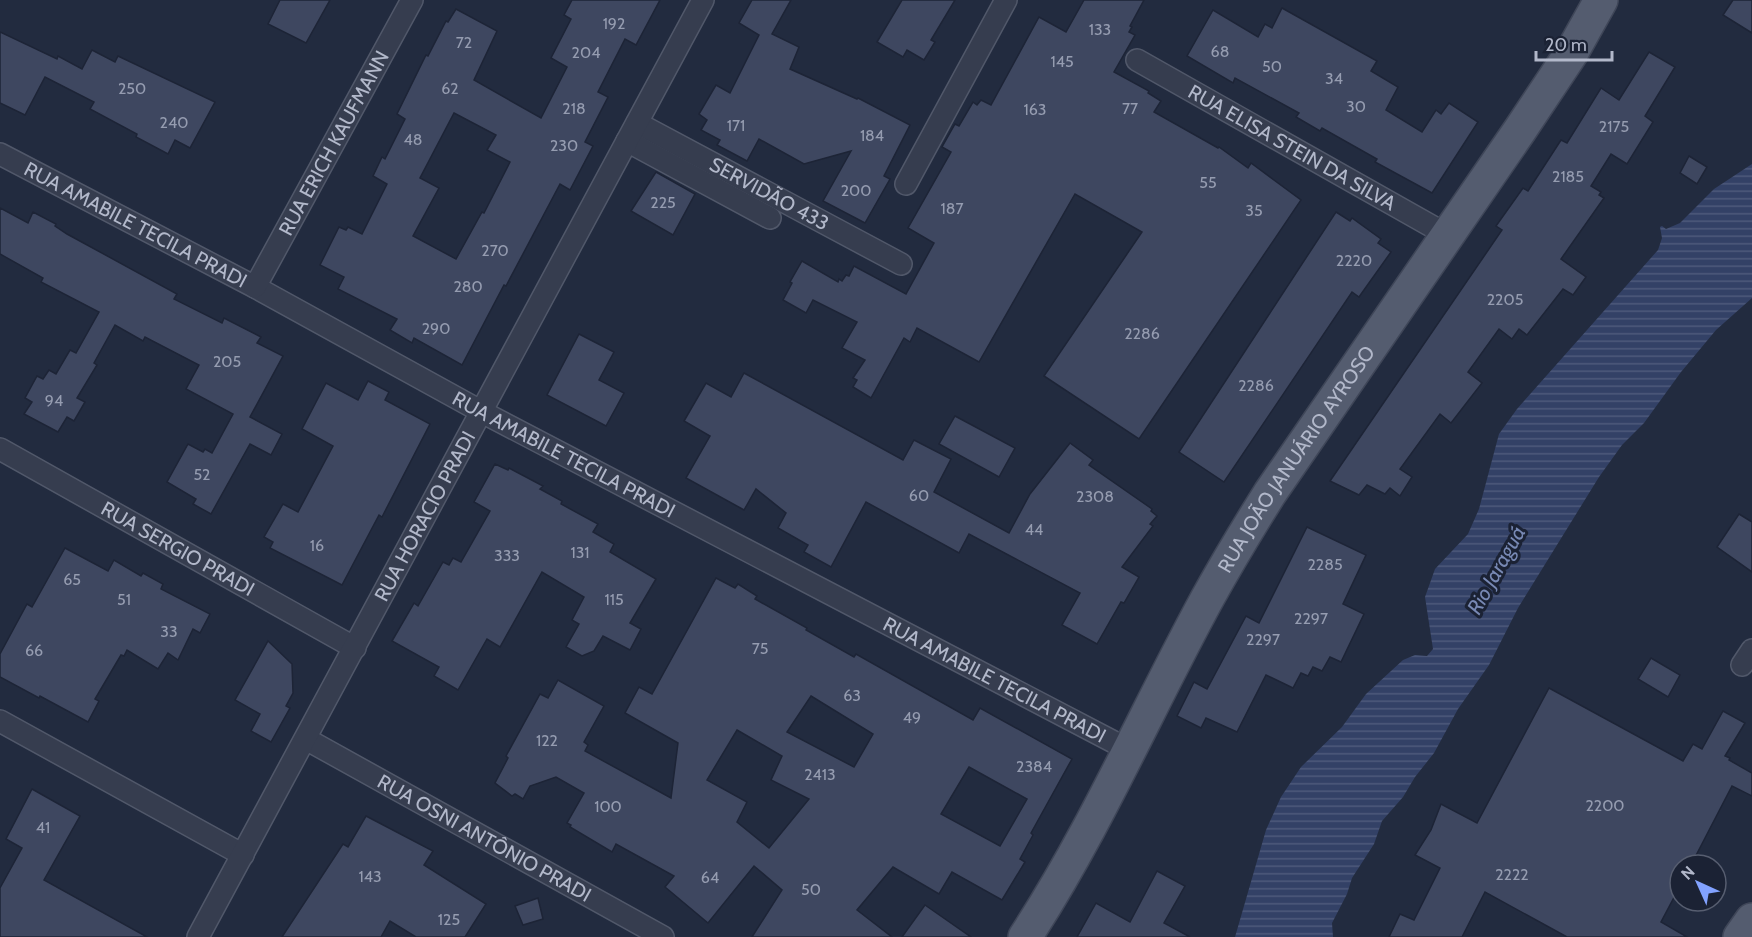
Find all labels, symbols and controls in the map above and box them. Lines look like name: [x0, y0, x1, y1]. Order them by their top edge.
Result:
house number: 192: [603, 14, 625, 33]
house number: 133: [1089, 20, 1111, 39]
scale bar: [1536, 24, 1612, 62]
house number: 72: [456, 33, 472, 52]
text: 20 m: [1545, 34, 1587, 56]
house number: 68: [1211, 42, 1229, 61]
house number: 204: [572, 43, 600, 62]
street label: RUA ERICH KAUFMANN: [274, 47, 394, 240]
house number: 145: [1050, 52, 1074, 71]
house number: 50: [1262, 57, 1282, 76]
house number: 34: [1325, 69, 1343, 88]
house number: 250: [118, 79, 146, 98]
house number: 62: [441, 79, 459, 98]
street label: RUA ELISA STEIN DA SILVA: [1184, 79, 1401, 216]
house number: 30: [1346, 97, 1366, 116]
house number: 218: [562, 99, 586, 118]
house number: 77: [1122, 99, 1138, 118]
house number: 163: [1024, 100, 1046, 119]
house number: 240: [160, 113, 188, 132]
house number: 171: [727, 116, 745, 135]
house number: 2175: [1599, 117, 1629, 136]
house number: 184: [860, 126, 884, 145]
house number: 48: [404, 130, 422, 149]
house number: 230: [550, 136, 578, 155]
street label: SERVIDÃO 433: [706, 152, 833, 235]
street label: RUA AMABILE TECILA PRADI: [20, 157, 251, 293]
house number: 2185: [1552, 167, 1584, 186]
house number: 55: [1199, 173, 1217, 192]
house number: 200: [841, 181, 871, 200]
house number: 225: [650, 193, 676, 212]
house number: 187: [941, 199, 963, 218]
house number: 35: [1245, 201, 1263, 220]
house number: 270: [481, 241, 509, 260]
house number: 2220: [1336, 251, 1372, 270]
house number: 280: [453, 277, 483, 296]
house number: 2205: [1487, 290, 1523, 309]
house number: 290: [422, 319, 450, 338]
house number: 2286: [1124, 324, 1160, 343]
street label: RUA JOÃO JANUÁRIO AYROSO: [1213, 341, 1380, 577]
house number: 205: [213, 352, 241, 371]
house number: 2286: [1238, 376, 1274, 395]
street label: RUA AMABILE TECILA PRADI: [448, 386, 679, 523]
house number: 94: [45, 391, 63, 410]
street label: RUA HORACIO PRADI: [369, 427, 480, 605]
house number: 52: [193, 465, 211, 484]
house number: 60: [909, 486, 929, 505]
house number: 2308: [1076, 487, 1114, 506]
street label: RUA SERGIO PRADI: [97, 496, 259, 601]
house number: 44: [1025, 520, 1043, 539]
water label: Rio Jaraguá: [1462, 522, 1530, 618]
house number: 16: [310, 536, 324, 555]
house number: 131: [570, 543, 590, 562]
house number: 333: [494, 546, 520, 565]
house number: 2285: [1307, 555, 1343, 574]
house number: 65: [63, 570, 81, 589]
house number: 51: [117, 590, 131, 609]
house number: 115: [604, 590, 624, 609]
house number: 2297: [1294, 609, 1328, 628]
street label: RUA AMABILE TECILA PRADI: [879, 612, 1110, 748]
house number: 33: [160, 622, 178, 641]
house number: 2297: [1246, 630, 1280, 649]
house number: 75: [752, 639, 768, 658]
house number: 66: [25, 641, 43, 660]
house number: 63: [843, 686, 861, 705]
house number: 49: [903, 708, 921, 727]
house number: 122: [536, 731, 558, 750]
house number: 2384: [1016, 757, 1052, 776]
house number: 2413: [804, 765, 836, 784]
street label: RUA OSNI ANTÔNIO PRADI: [373, 769, 595, 907]
house number: 2200: [1585, 796, 1625, 815]
house number: 100: [594, 797, 622, 816]
house number: 41: [36, 818, 50, 837]
north arrow: [1668, 853, 1728, 913]
text: N: [1677, 862, 1698, 883]
house number: 2222: [1495, 865, 1529, 884]
house number: 143: [358, 867, 382, 886]
house number: 64: [701, 868, 719, 887]
house number: 50: [801, 880, 821, 899]
house number: 125: [438, 910, 460, 929]

